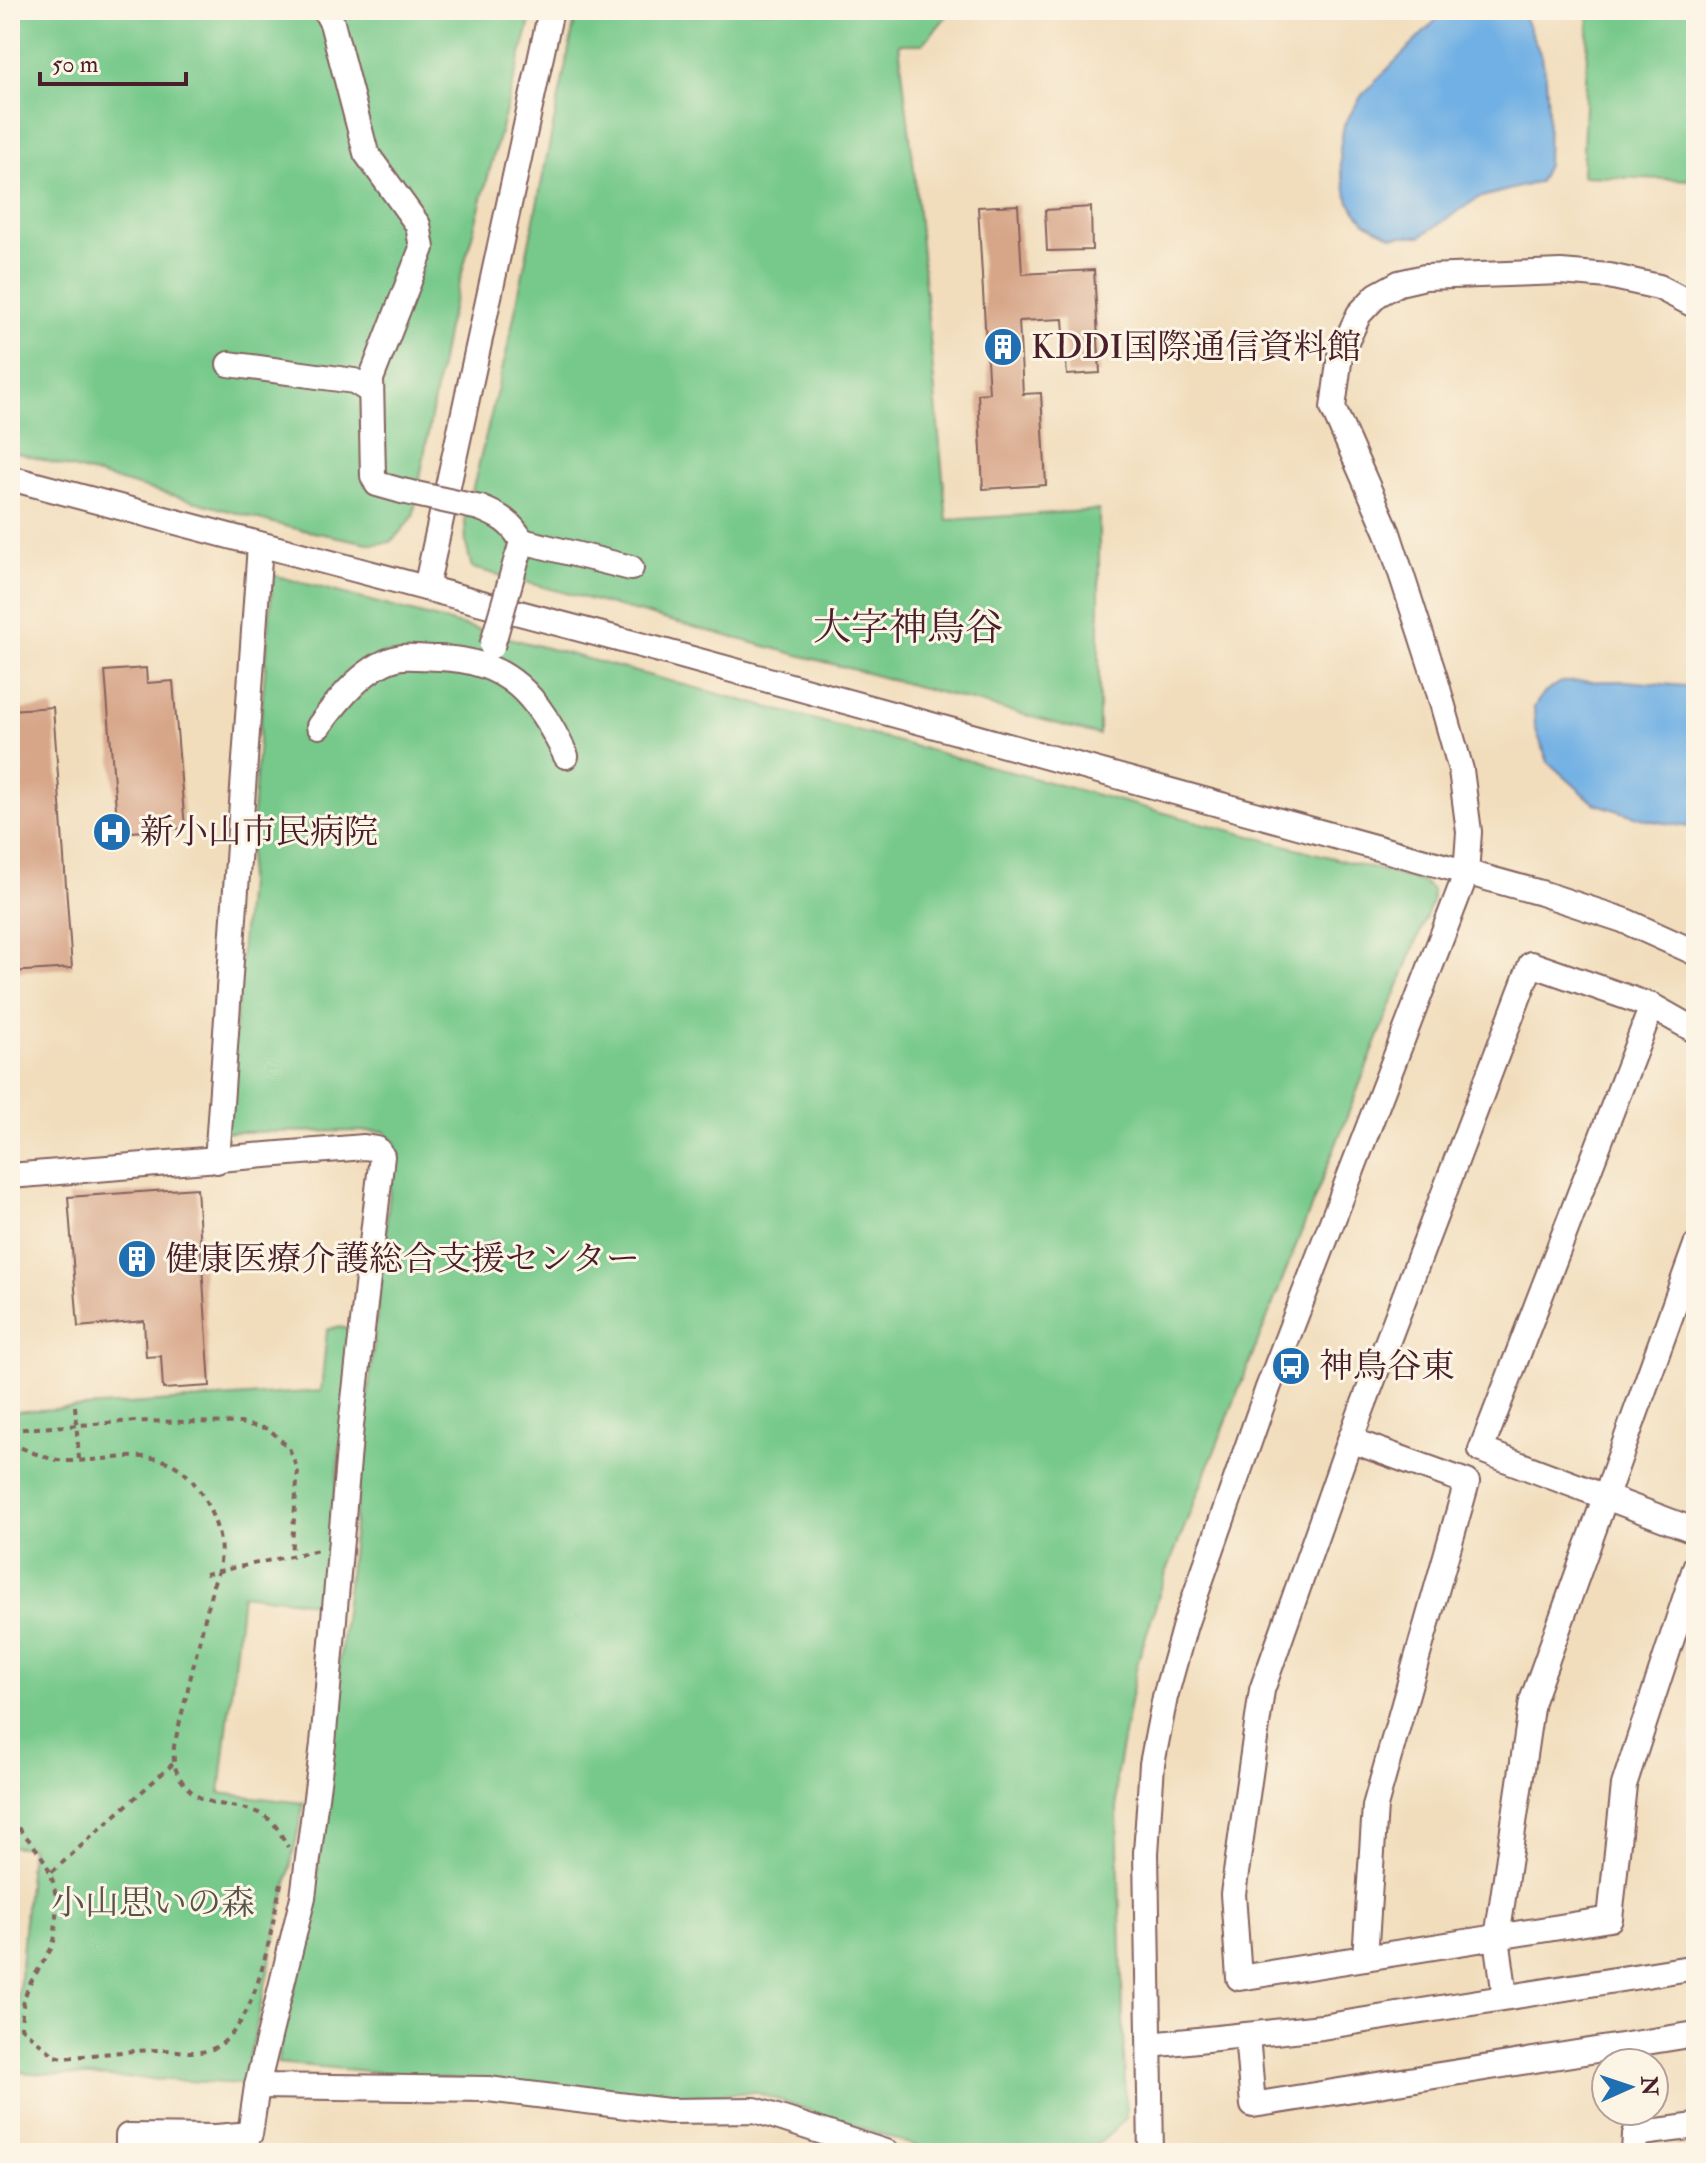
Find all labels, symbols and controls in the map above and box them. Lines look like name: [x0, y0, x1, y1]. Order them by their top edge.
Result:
scale bar: [40, 36, 186, 86]
text: 50 m: [52, 49, 99, 80]
building icon: KDDI国際通信資料館: [982, 326, 1024, 368]
place label: KDDI国際通信資料館: [1031, 326, 1361, 369]
district label: 大字神鳥谷: [813, 604, 1003, 652]
hospital icon: 新小山市民病院: [91, 811, 133, 853]
place label: 新小山市民病院: [140, 811, 378, 854]
building icon: 健康医療介護総合支援センター: [116, 1238, 158, 1280]
place label: 健康医療介護総合支援センター: [165, 1238, 640, 1281]
bus stop icon: 神鳥谷東: [1270, 1345, 1312, 1387]
place label: 神鳥谷東: [1319, 1345, 1455, 1388]
park label: 小山思いの森: [51, 1882, 255, 1925]
north arrow: [1590, 2047, 1670, 2127]
text: N: [1634, 2074, 1663, 2097]

